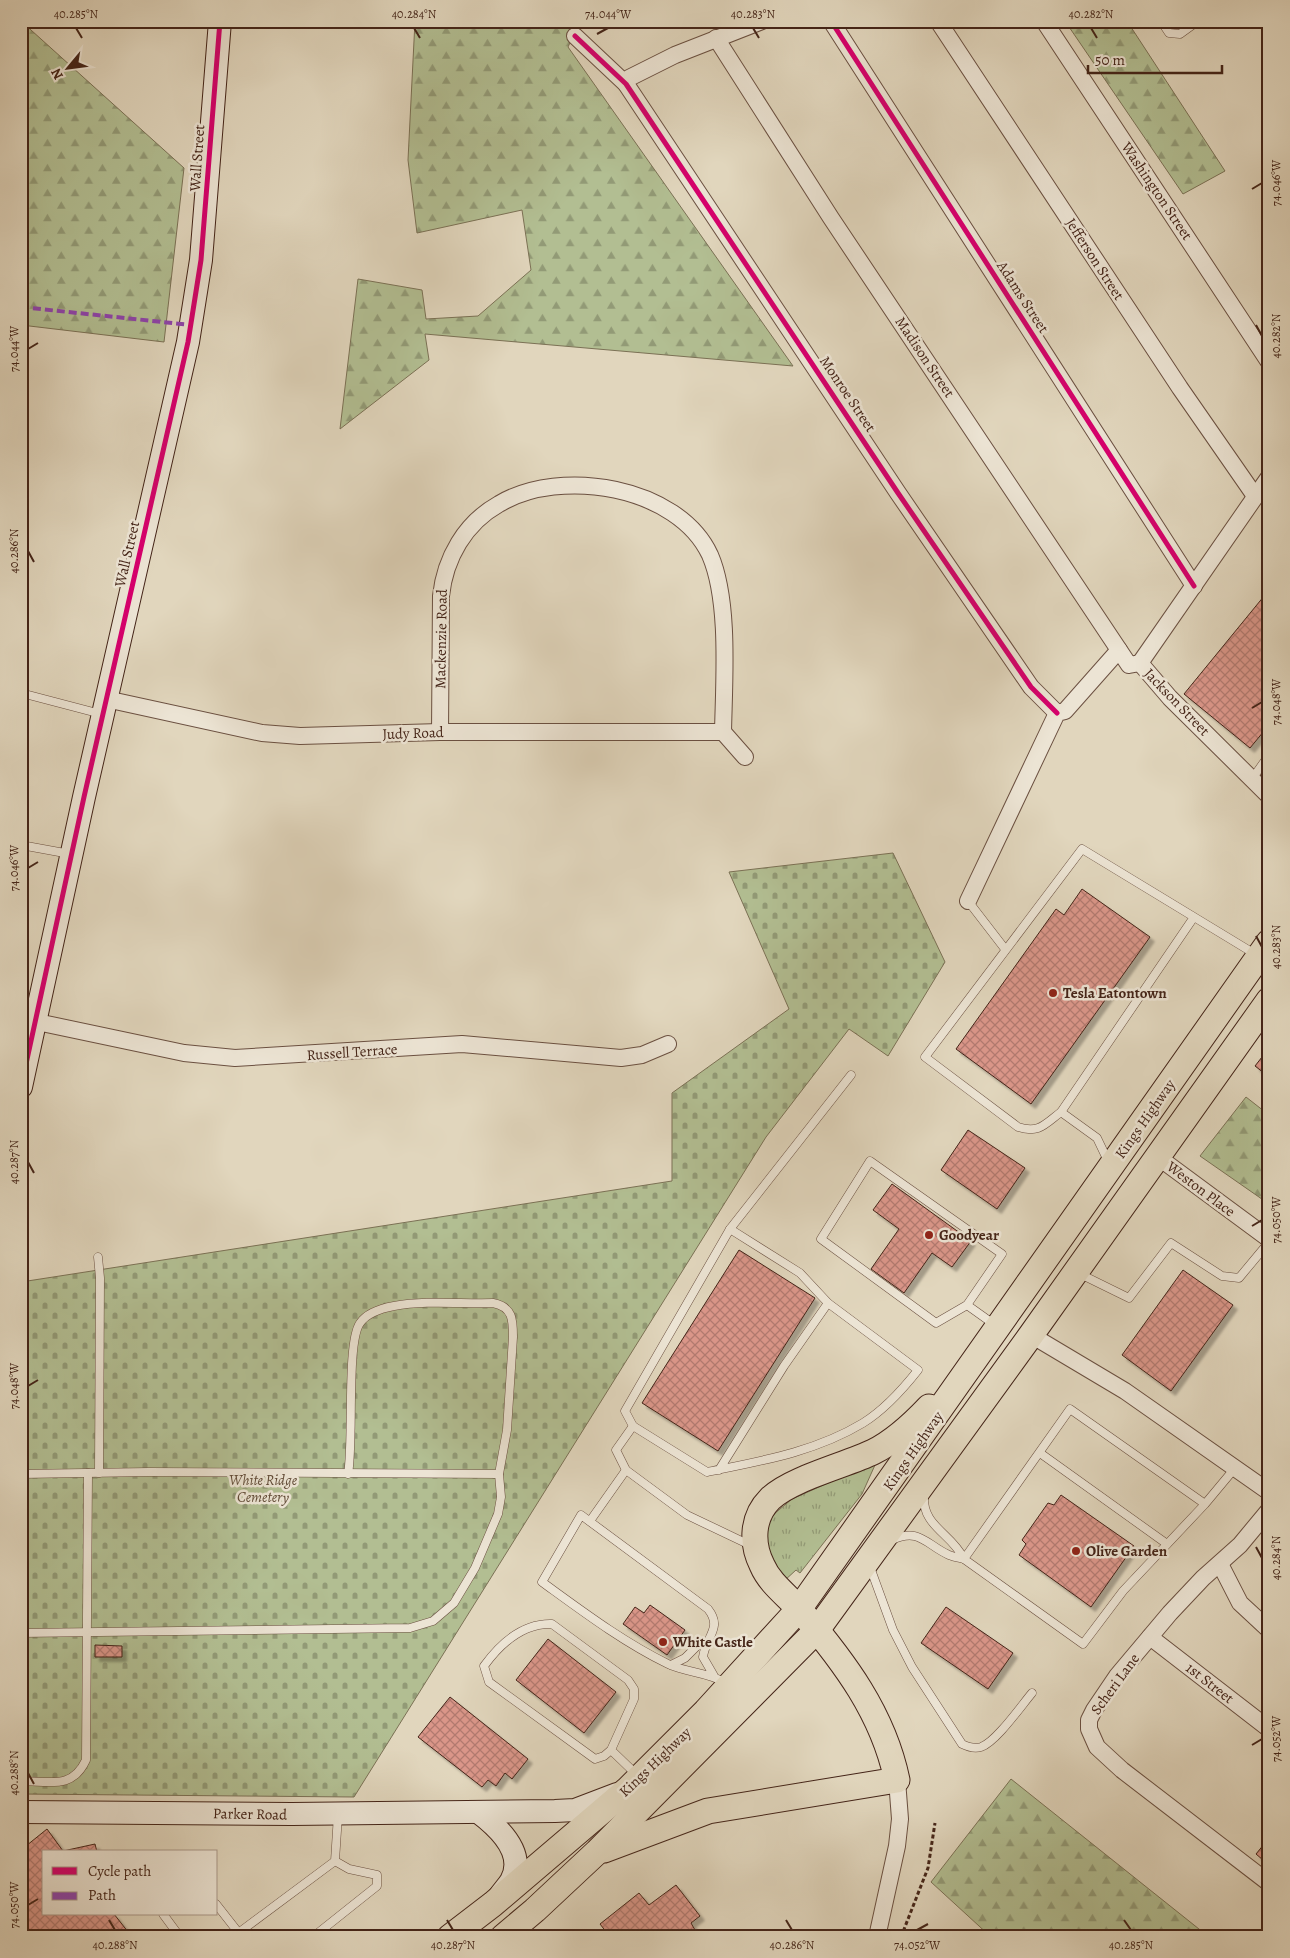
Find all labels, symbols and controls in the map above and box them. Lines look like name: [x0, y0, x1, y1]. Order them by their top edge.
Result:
text: 40.285°N: [54, 6, 99, 22]
text: 40.284°N: [392, 6, 437, 22]
text: 74.044°W: [585, 6, 632, 22]
text: 40.283°N: [731, 6, 775, 22]
text: 40.282°N: [1069, 6, 1114, 22]
north arrow: [42, 42, 92, 92]
scale bar: [1088, 42, 1221, 74]
text: 50 m: [1095, 50, 1125, 70]
text: N: [46, 65, 68, 83]
street label: Wall Street: [185, 124, 209, 193]
street label: Washington Street: [1116, 137, 1197, 244]
text: 74.046°W: [1268, 159, 1284, 206]
street label: Jefferson Street: [1061, 214, 1129, 304]
street label: Adams Street: [992, 256, 1054, 337]
street label: Madison Street: [891, 313, 959, 401]
text: 40.282°N: [1268, 313, 1284, 358]
text: 74.044°W: [6, 325, 22, 372]
street label: Monroe Street: [815, 352, 881, 436]
street label: Wall Street: [110, 519, 144, 590]
text: 40.286°N: [6, 528, 22, 573]
street label: Mackenzie Road: [430, 588, 452, 689]
street label: Jackson Street: [1140, 664, 1214, 740]
text: 74.048°W: [1268, 678, 1284, 725]
street label: Judy Road: [382, 722, 445, 744]
text: 74.046°W: [6, 844, 22, 891]
text: 40.283°N: [1268, 925, 1284, 969]
place label: Tesla Eatontown: [1063, 983, 1167, 1003]
marker: Tesla Eatontown: [1047, 987, 1059, 999]
street label: Russell Terrace: [306, 1039, 398, 1065]
street label: Kings Highway: [1110, 1075, 1180, 1163]
text: 40.287°N: [6, 1139, 22, 1184]
street label: Weston Place: [1162, 1156, 1240, 1222]
text: 74.050°W: [1268, 1196, 1284, 1243]
place label: Goodyear: [939, 1225, 999, 1245]
marker: Goodyear: [923, 1229, 935, 1241]
text: 74.048°W: [6, 1362, 22, 1409]
street label: Kings Highway: [878, 1407, 948, 1495]
park label: White Ridge Cemetery: [229, 1470, 298, 1507]
text: 40.284°N: [1268, 1535, 1284, 1580]
place label: Olive Garden: [1086, 1541, 1168, 1561]
marker: Olive Garden: [1070, 1545, 1082, 1557]
place label: White Castle: [672, 1632, 753, 1652]
marker: White Castle: [657, 1636, 669, 1648]
street label: Scheri Lane: [1086, 1649, 1144, 1719]
street label: 1st Street: [1182, 1658, 1238, 1708]
text: 74.052°W: [1268, 1715, 1284, 1762]
street label: Kings Highway: [615, 1722, 696, 1801]
text: 40.288°N: [6, 1750, 22, 1796]
street label: Parker Road: [213, 1803, 288, 1825]
legend: [42, 1850, 218, 1916]
text: Cycle path: [88, 1861, 151, 1881]
text: 74.050°W: [6, 1881, 22, 1928]
text: Path: [88, 1885, 116, 1905]
text: 40.288°N: [92, 1937, 138, 1953]
text: 40.287°N: [431, 1937, 476, 1953]
text: 40.286°N: [770, 1937, 815, 1953]
text: 74.052°W: [894, 1937, 941, 1953]
text: 40.285°N: [1109, 1937, 1154, 1953]

